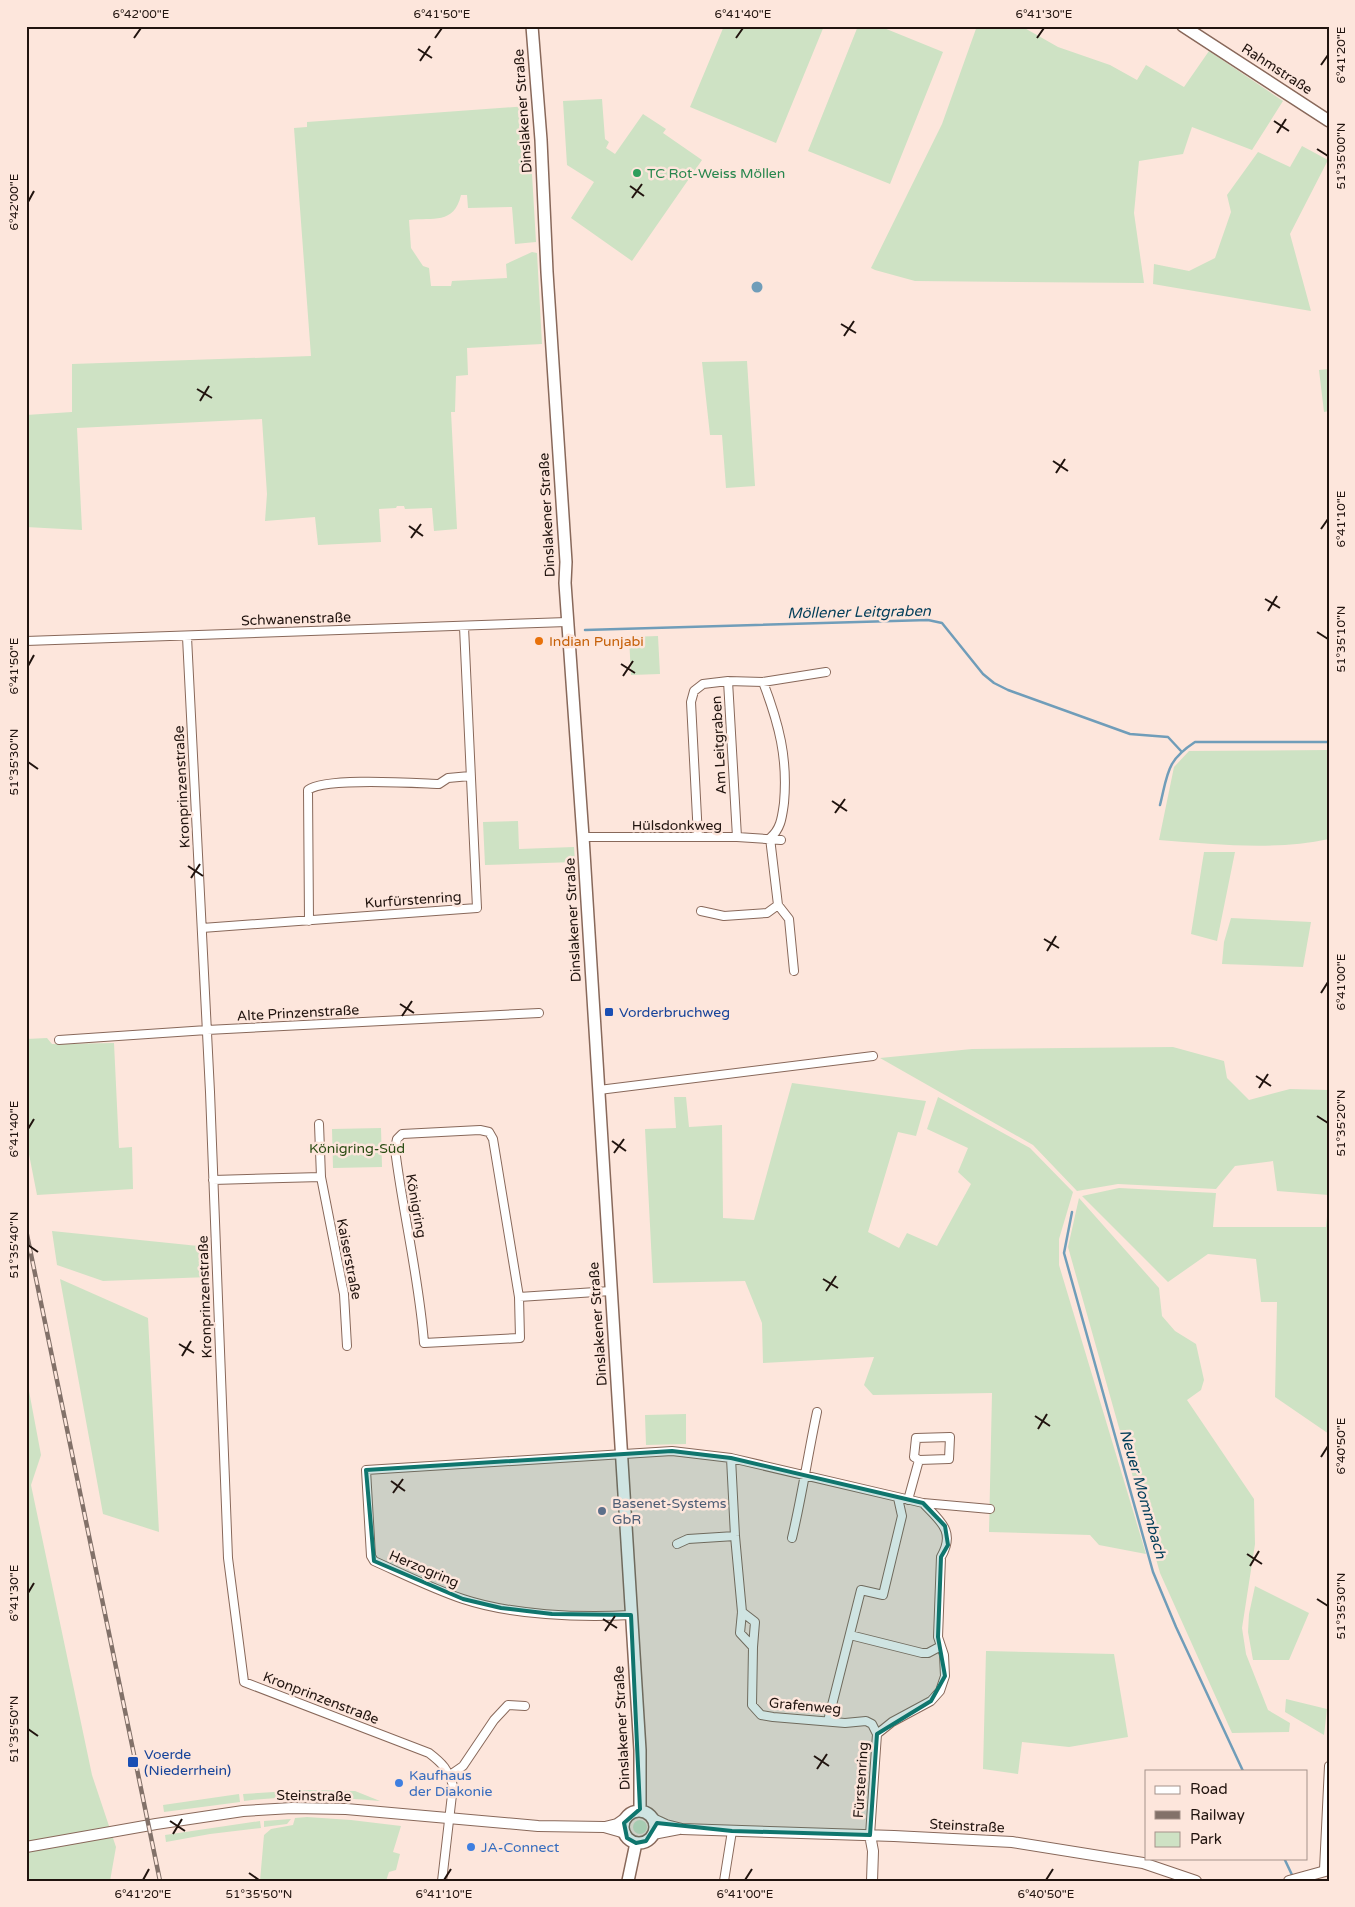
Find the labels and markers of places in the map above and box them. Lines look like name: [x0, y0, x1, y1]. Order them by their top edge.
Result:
place label: TC Rot-Weiss Möllen: [647, 165, 785, 182]
marker: TC Rot-Weiss Möllen: [631, 167, 643, 179]
place label: Indian Punjabi: [549, 633, 644, 650]
marker: Indian Punjabi: [533, 635, 545, 647]
place label: Vorderbruchweg: [619, 1004, 730, 1021]
marker: Vorderbruchweg: [603, 1006, 615, 1018]
place label: Basenet-Systems GbR: [612, 1495, 727, 1528]
marker: Basenet-Systems GbR: [596, 1505, 608, 1517]
place label: Voerde (Niederrhein): [144, 1746, 231, 1779]
marker: Voerde (Niederrhein): [126, 1755, 140, 1769]
place label: Kaufhaus der Diakonie: [409, 1767, 493, 1800]
marker: Kaufhaus der Diakonie: [393, 1777, 405, 1789]
place label: JA-Connect: [481, 1839, 560, 1856]
marker: JA-Connect: [465, 1841, 477, 1853]

